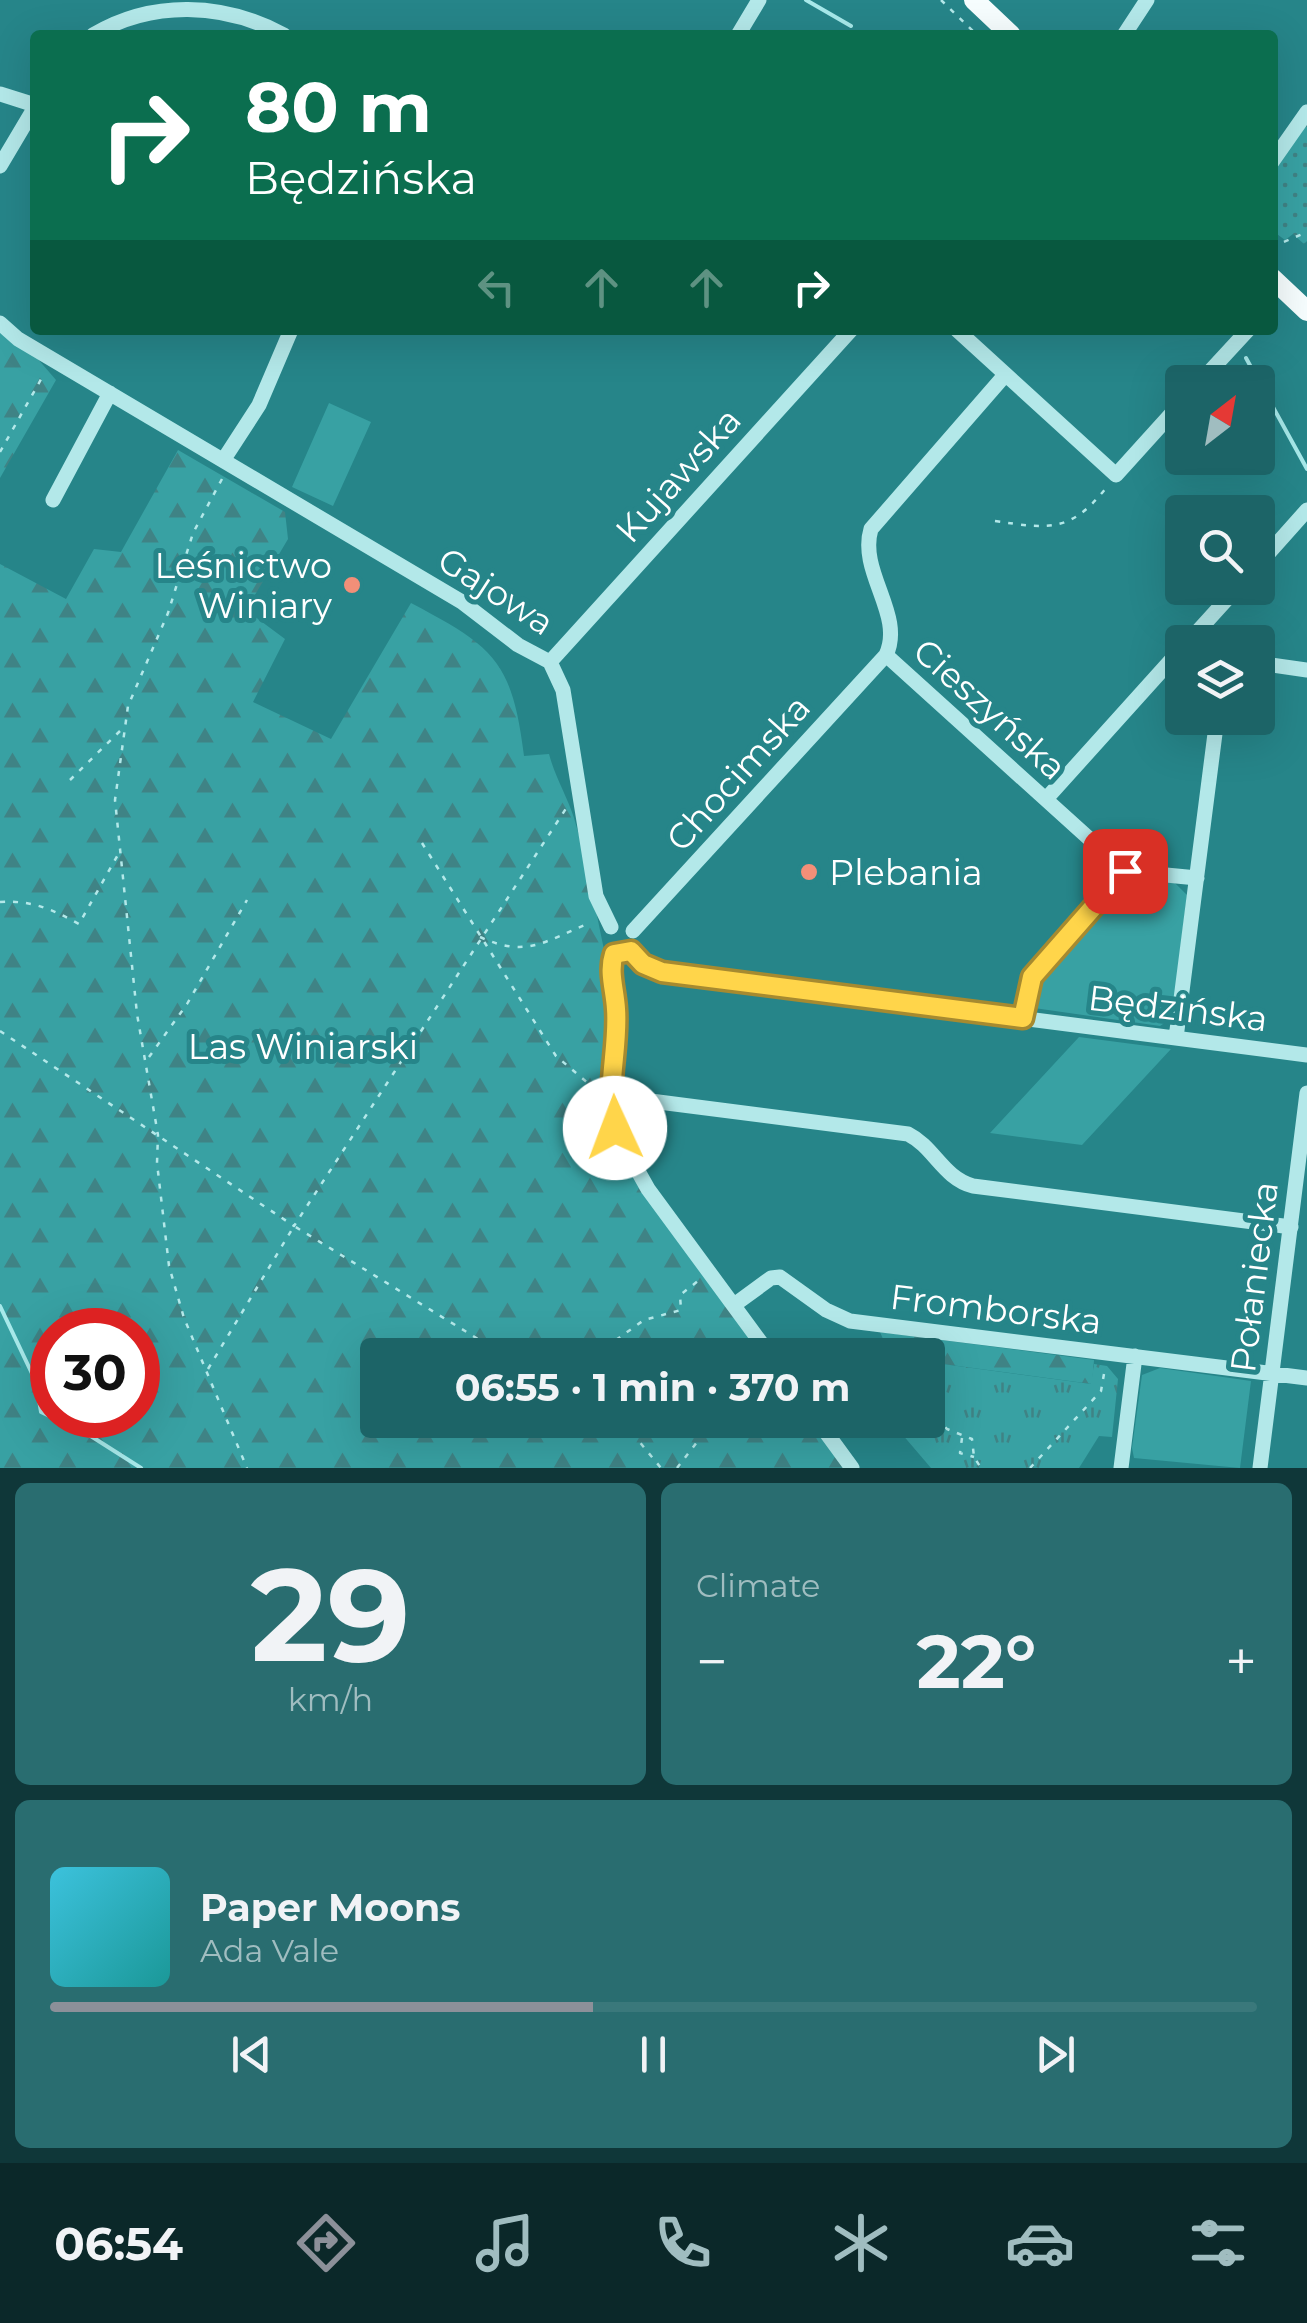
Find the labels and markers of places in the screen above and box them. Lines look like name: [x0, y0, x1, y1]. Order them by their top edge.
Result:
place label: Leśnictwo Winiary: [154, 544, 332, 627]
marker: Leśnictwo Winiary: [341, 574, 363, 596]
pin: [1083, 829, 1168, 914]
place label: Plebania: [829, 851, 983, 894]
marker: Plebania: [798, 861, 820, 883]

